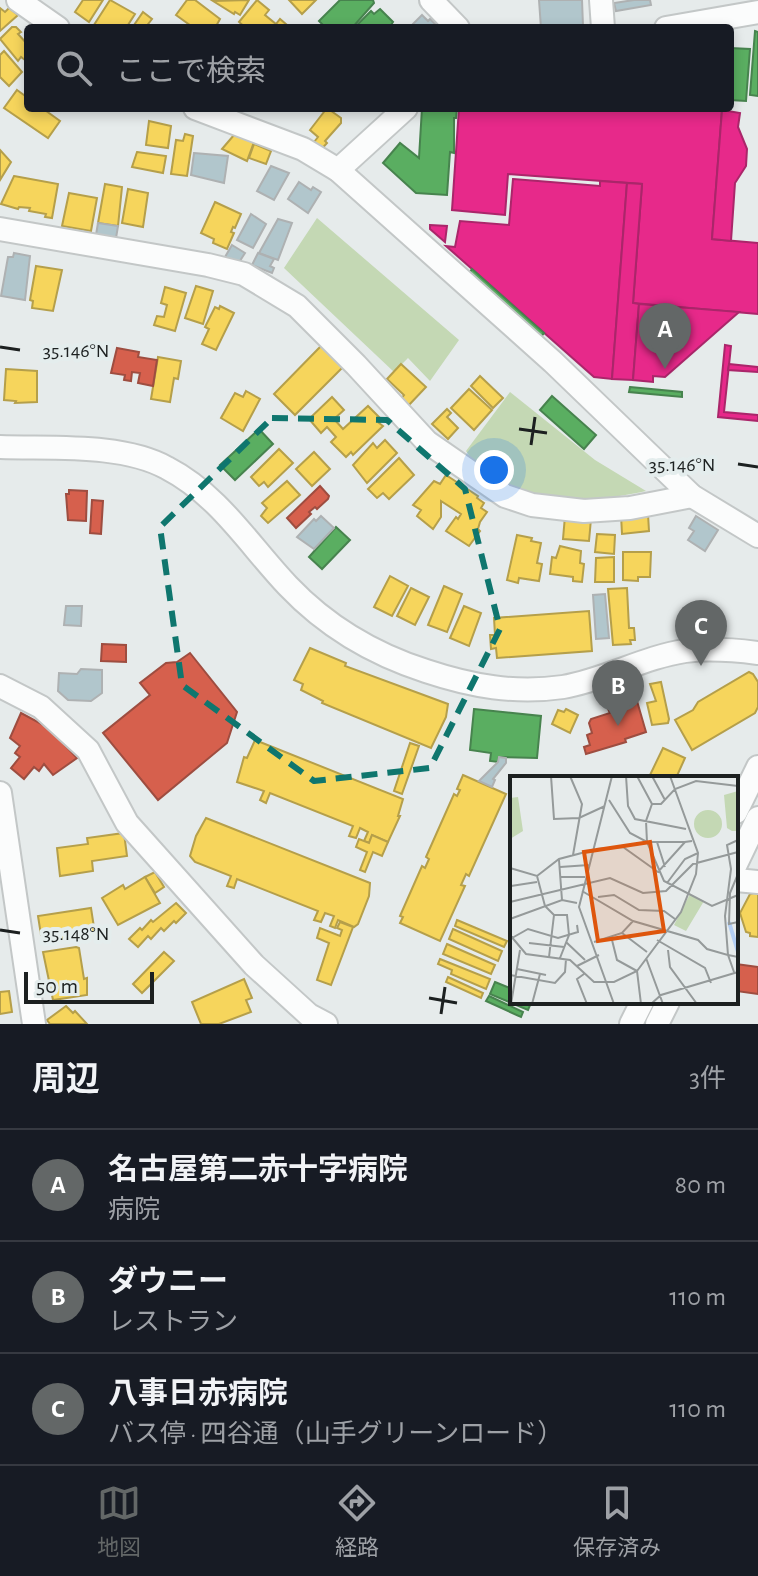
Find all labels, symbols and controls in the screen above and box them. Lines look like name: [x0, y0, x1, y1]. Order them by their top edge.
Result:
search box: [24, 24, 734, 112]
icon: search: [52, 46, 96, 90]
text: ここで検索: [116, 57, 266, 87]
pin: A: [639, 303, 691, 369]
text: 35.146°N: [43, 341, 109, 361]
your location: [474, 450, 514, 490]
text: 35.146°N: [649, 455, 715, 475]
pin: C: [675, 600, 727, 666]
pin: B: [592, 660, 644, 726]
inset map: [510, 776, 738, 1004]
text: 35.148°N: [43, 924, 109, 944]
scale bar: [24, 968, 154, 1004]
text: 50 m: [36, 975, 78, 997]
text: 周辺: [32, 1063, 100, 1097]
text: 3件: [689, 1066, 726, 1092]
text: 名古屋第二赤十字病院: [108, 1155, 408, 1185]
text: A: [50, 1172, 66, 1198]
text: 80 m: [675, 1172, 726, 1198]
text: 病院: [108, 1197, 160, 1223]
text: ダウニー: [108, 1267, 228, 1297]
text: B: [50, 1284, 66, 1310]
text: 110 m: [669, 1284, 726, 1310]
text: レストラン: [108, 1309, 238, 1335]
text: 八事日赤病院: [108, 1379, 288, 1409]
text: C: [51, 1396, 65, 1422]
text: 110 m: [669, 1396, 726, 1422]
text: バス停 · 四谷通（山手グリーンロード）: [108, 1421, 563, 1447]
tab: 地図: [97, 1481, 141, 1561]
tab: 経路: [335, 1481, 379, 1561]
tab: 保存済み: [573, 1481, 661, 1561]

